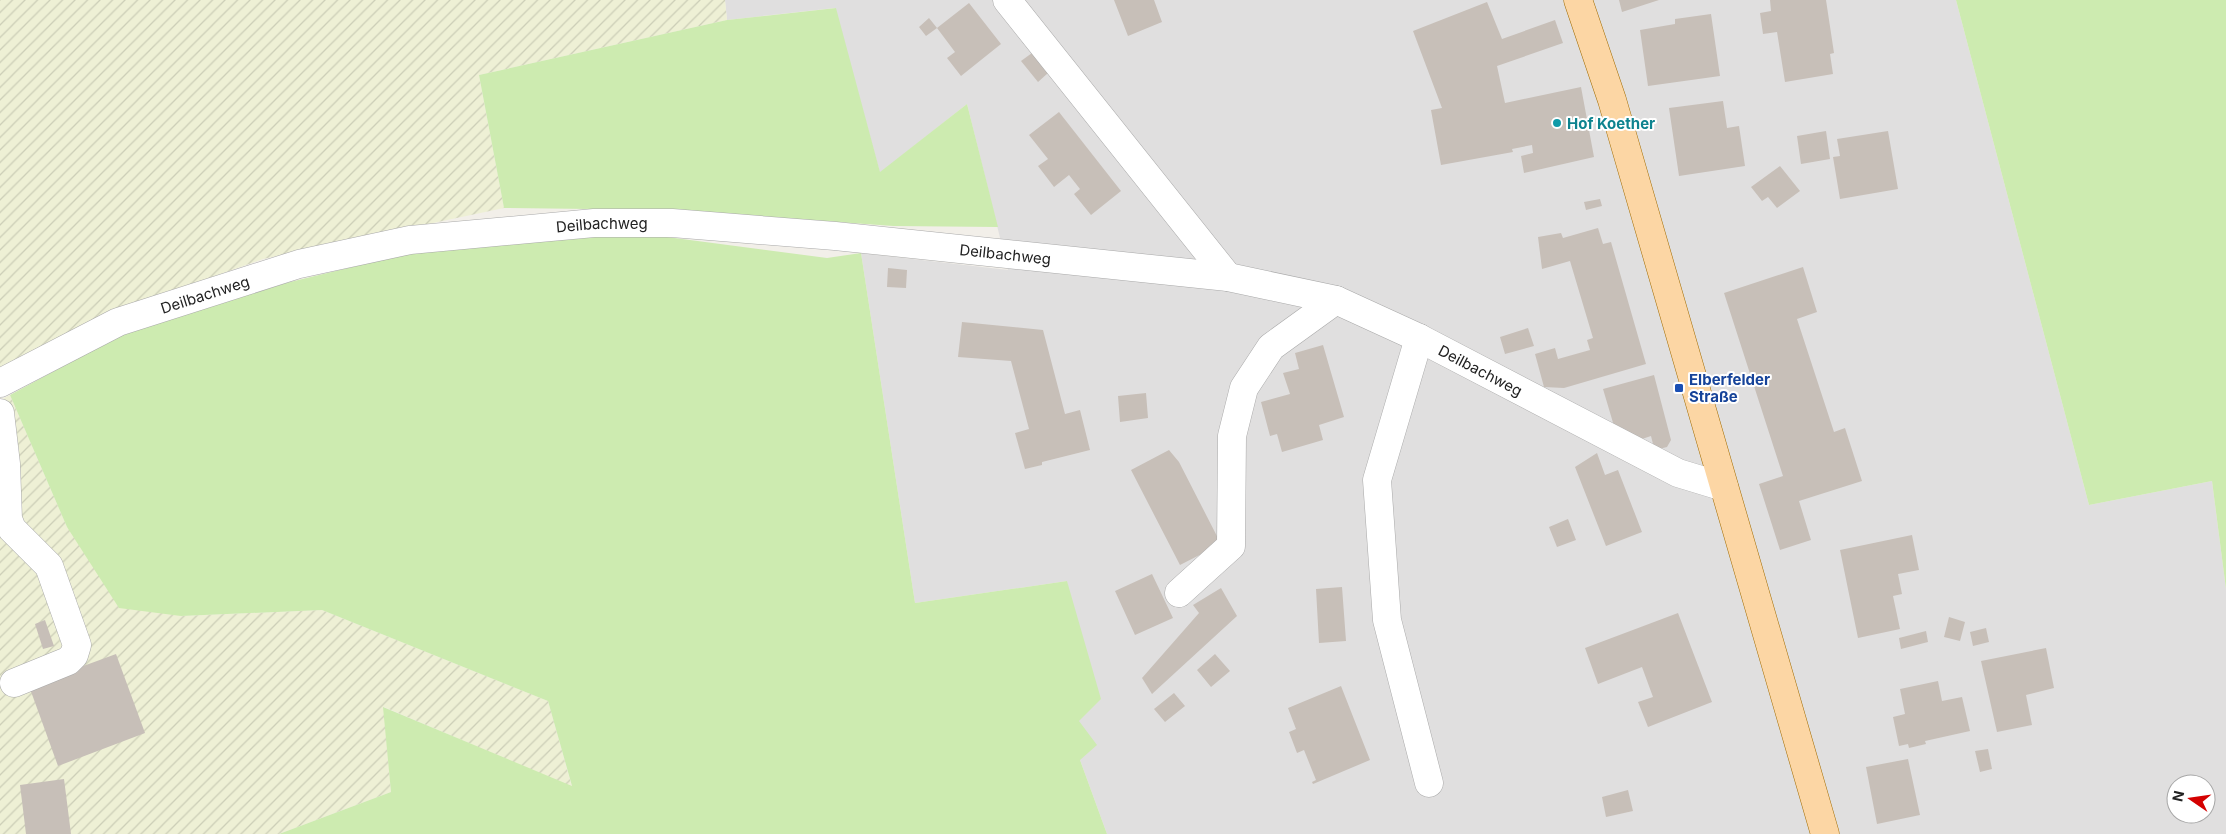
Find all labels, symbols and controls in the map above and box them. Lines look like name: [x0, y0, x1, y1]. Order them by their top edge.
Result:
place label: Hof Koether: [1567, 114, 1655, 133]
marker: Hof Koether: [1551, 117, 1563, 129]
street label: Deilbachweg: [555, 214, 648, 236]
street label: Deilbachweg: [959, 240, 1052, 268]
street label: Deilbachweg: [158, 271, 252, 317]
street label: Deilbachweg: [1435, 340, 1526, 400]
place label: Elberfelder Straße: [1689, 370, 1770, 406]
marker: Elberfelder Straße: [1673, 382, 1685, 394]
north arrow: [2166, 774, 2216, 824]
text: N: [2168, 789, 2187, 803]

